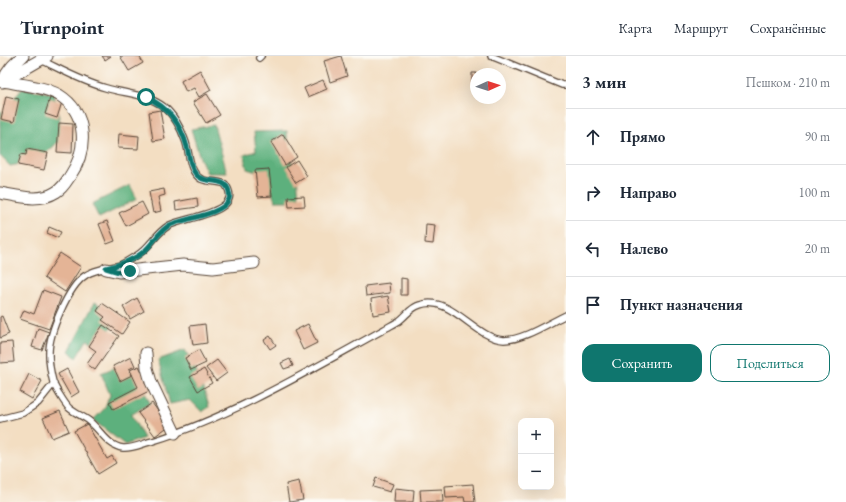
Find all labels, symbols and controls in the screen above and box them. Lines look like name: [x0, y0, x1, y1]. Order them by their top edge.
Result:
text: Turnpoint: [20, 15, 104, 40]
text: Карта: [619, 19, 652, 37]
text: Маршрут: [674, 19, 728, 37]
text: Сохранённые: [750, 19, 826, 37]
north arrow: [470, 68, 506, 104]
text: 3 мин: [582, 71, 626, 93]
text: Пешком · 210 m: [746, 74, 830, 91]
route start: [137, 88, 155, 106]
icon: ahead: [582, 126, 604, 148]
text: Прямо: [620, 127, 665, 146]
text: 90 m: [805, 128, 830, 145]
icon: right: [582, 182, 604, 204]
text: Направо: [620, 183, 677, 202]
text: 100 m: [799, 184, 830, 201]
icon: left: [582, 238, 604, 260]
text: Налево: [620, 239, 668, 258]
text: 20 m: [805, 240, 830, 257]
route end: [121, 262, 139, 280]
icon: arrive: [582, 294, 604, 316]
text: Пункт назначения: [620, 295, 743, 314]
button: Сохранить: [582, 344, 702, 382]
button: Поделиться: [710, 344, 830, 382]
map controls: [518, 418, 554, 490]
button: +: [518, 418, 554, 454]
button: −: [518, 454, 554, 490]

